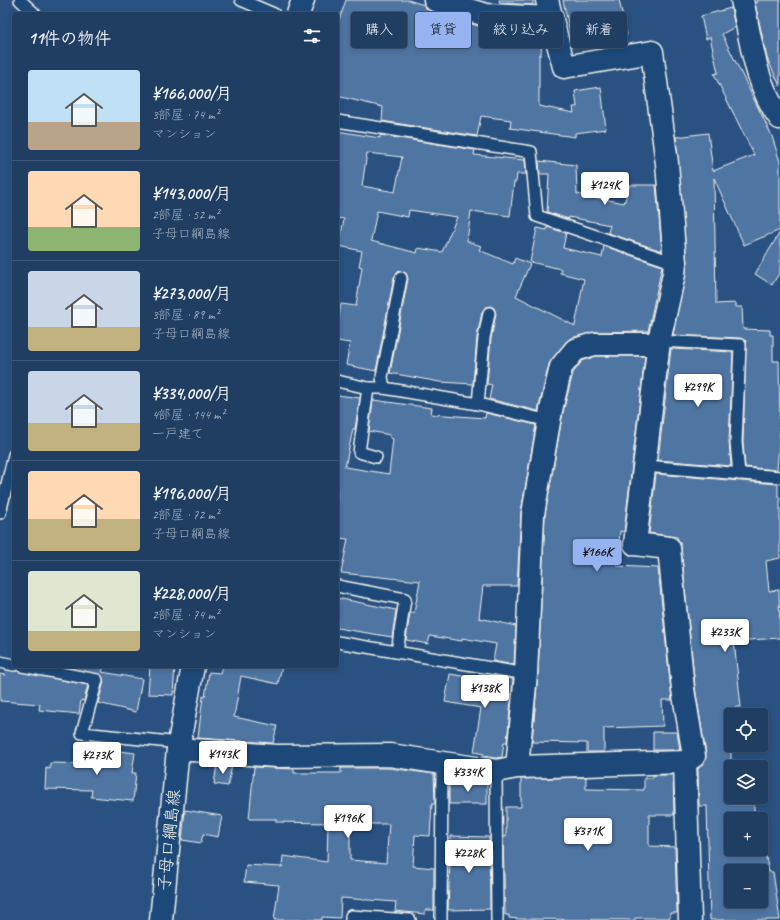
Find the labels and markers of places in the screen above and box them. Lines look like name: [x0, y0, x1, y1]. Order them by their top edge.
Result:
pin: ¥124K: [577, 172, 633, 206]
pin: ¥299K: [670, 374, 726, 408]
pin: ¥166K: [569, 539, 625, 573]
pin: ¥233K: [697, 619, 753, 653]
pin: ¥138K: [457, 675, 513, 709]
pin: ¥143K: [195, 741, 251, 775]
pin: ¥273K: [69, 742, 125, 776]
pin: ¥334K: [440, 759, 496, 793]
pin: ¥196K: [320, 805, 376, 839]
pin: ¥371K: [560, 818, 616, 852]
pin: ¥228K: [441, 840, 497, 874]

